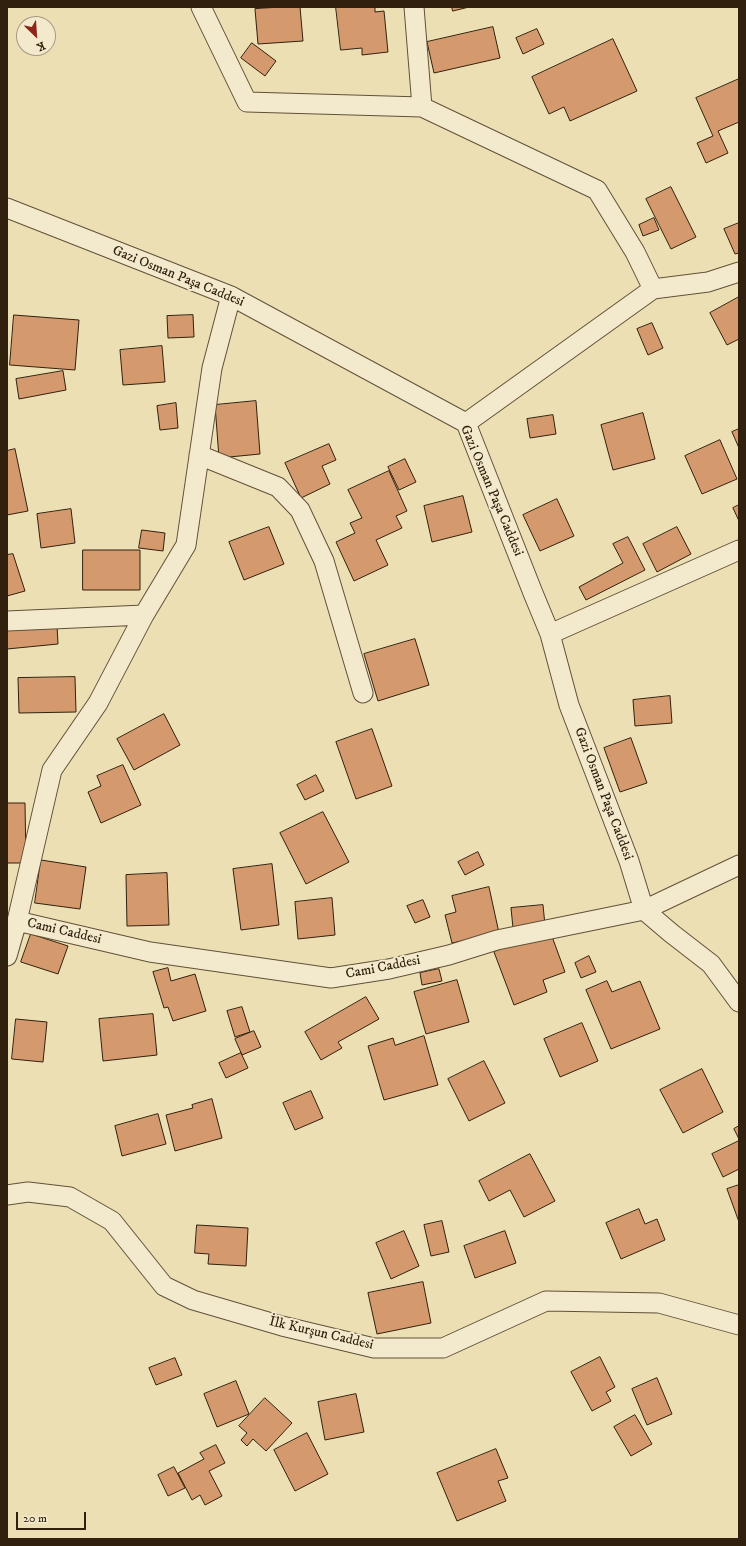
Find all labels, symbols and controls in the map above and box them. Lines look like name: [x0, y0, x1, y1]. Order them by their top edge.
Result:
north arrow: [16, 16, 56, 56]
text: K: [34, 38, 47, 54]
street label: Gazi Osman Paşa Caddesi: [110, 243, 246, 311]
street label: Gazi Osman Paşa Caddesi: [456, 423, 526, 559]
street label: Gazi Osman Paşa Caddesi: [570, 725, 636, 863]
street label: Cami Caddesi: [25, 915, 103, 949]
street label: Cami Caddesi: [344, 953, 422, 983]
street label: İlk Kurşun Caddesi: [267, 1314, 375, 1354]
scale bar: [18, 1504, 88, 1530]
text: 20 m: [23, 1511, 47, 1526]

